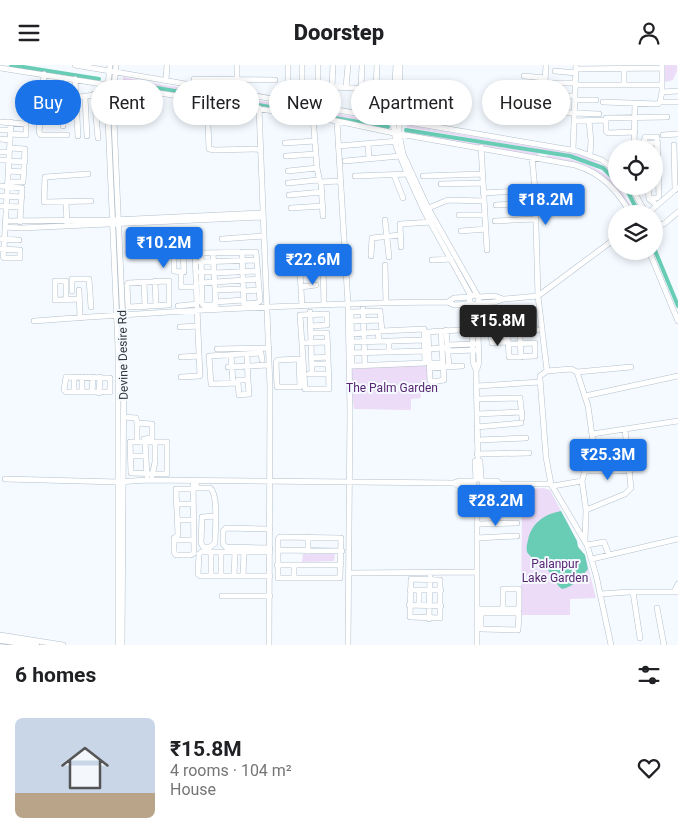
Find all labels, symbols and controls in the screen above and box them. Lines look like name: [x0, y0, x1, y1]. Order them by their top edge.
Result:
icon: menu: [15, 19, 43, 47]
icon: person: [635, 19, 663, 47]
text: Doorstep: [294, 20, 384, 45]
chip: Buy: [15, 80, 81, 125]
chip: Rent: [91, 80, 163, 125]
chip: Filters: [173, 80, 259, 125]
chip: New: [269, 80, 341, 125]
chip: Apartment: [351, 80, 472, 125]
chip: House: [482, 80, 570, 125]
map controls: [608, 140, 663, 260]
button: locate: [608, 140, 663, 195]
pin: ₹18.2M: [505, 184, 587, 226]
text: ₹18.2M: [519, 190, 573, 209]
button: layers: [608, 205, 663, 260]
pin: ₹10.2M: [123, 227, 205, 269]
text: ₹10.2M: [137, 233, 191, 252]
pin: ₹22.6M: [272, 243, 354, 286]
text: ₹22.6M: [286, 250, 340, 269]
pin: ₹15.8M: [457, 305, 539, 347]
street label: Devine Desire Rd: [115, 310, 131, 400]
text: ₹15.8M: [471, 311, 525, 330]
park label: The Palm Garden: [346, 381, 438, 395]
pin: ₹25.3M: [567, 439, 649, 481]
text: ₹25.3M: [581, 445, 635, 464]
pin: ₹28.2M: [455, 485, 537, 527]
text: ₹28.2M: [469, 491, 523, 510]
park label: Palanpur Lake Garden: [522, 557, 588, 585]
icon: filters: [635, 661, 663, 689]
text: 6 homes: [15, 663, 96, 687]
text: ₹15.8M: [170, 737, 242, 761]
icon: home: [55, 738, 115, 798]
icon: heart: [635, 754, 663, 782]
text: 4 rooms · 104 m²: [170, 761, 292, 780]
text: House: [170, 780, 216, 799]

